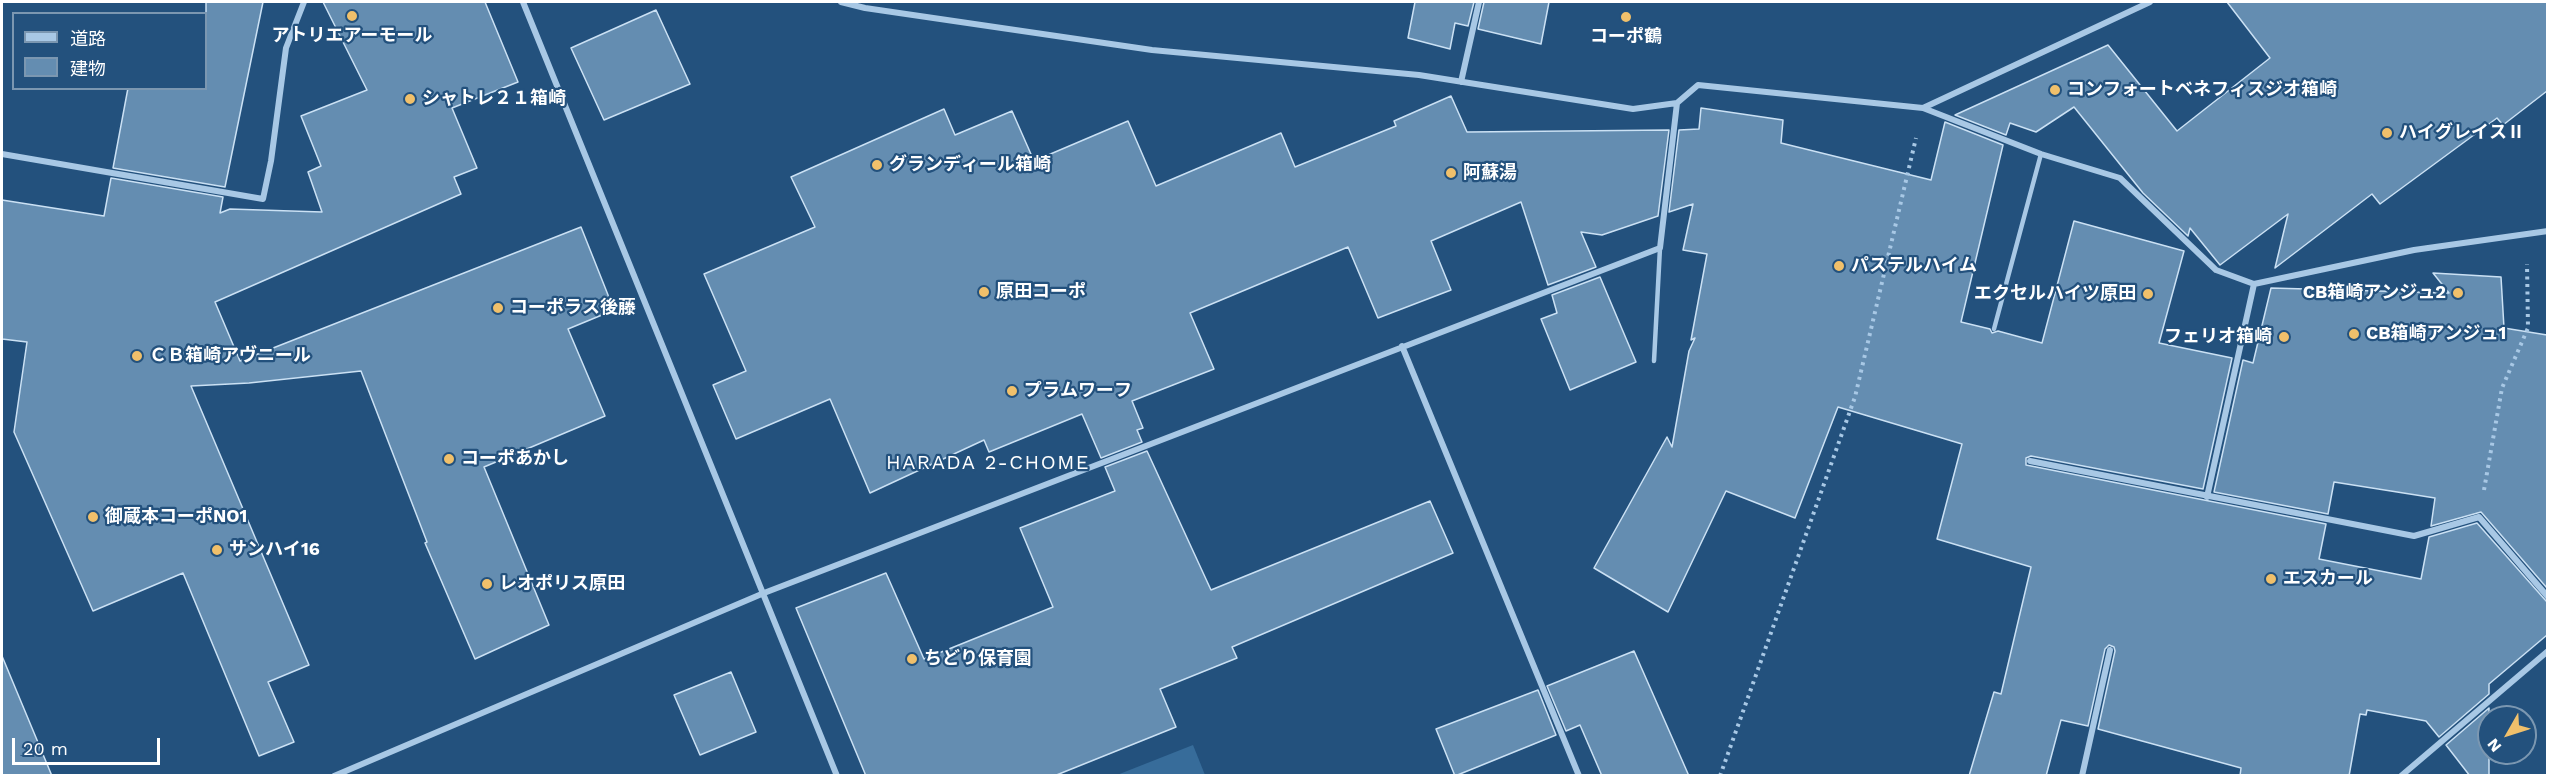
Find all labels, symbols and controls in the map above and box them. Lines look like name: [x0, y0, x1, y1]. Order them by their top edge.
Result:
marker: アトリエアーモール: [345, 9, 359, 23]
marker: コーポ鶴: [1619, 10, 1633, 24]
legend: [12, 12, 207, 90]
place label: アトリエアーモール: [272, 25, 432, 47]
place label: コーポ鶴: [1590, 26, 1662, 48]
text: 道路: [70, 28, 106, 49]
text: 建物: [70, 58, 106, 79]
place label: コンフォートベネフィスジオ箱崎: [2067, 79, 2337, 101]
marker: コンフォートベネフィスジオ箱崎: [2048, 83, 2062, 97]
place label: シャトレ２１箱崎: [422, 88, 566, 110]
marker: シャトレ２１箱崎: [403, 92, 417, 106]
place label: ハイグレイスⅡ: [2399, 122, 2525, 144]
marker: ハイグレイスⅡ: [2380, 126, 2394, 140]
place label: グランディール箱崎: [889, 154, 1051, 176]
marker: グランディール箱崎: [870, 158, 884, 172]
place label: 阿蘇湯: [1463, 162, 1517, 184]
marker: 阿蘇湯: [1444, 166, 1458, 180]
place label: パステルハイム: [1851, 255, 1977, 277]
marker: パステルハイム: [1832, 259, 1846, 273]
place label: 原田コーポ: [996, 281, 1086, 303]
place label: CB箱崎アンジュ2: [2303, 282, 2446, 304]
place label: エクセルハイツ原田: [1974, 283, 2136, 305]
marker: 原田コーポ: [977, 285, 991, 299]
marker: CB箱崎アンジュ2: [2451, 286, 2465, 300]
marker: エクセルハイツ原田: [2141, 287, 2155, 301]
place label: コーポラス後藤: [510, 297, 636, 319]
marker: コーポラス後藤: [491, 301, 505, 315]
place label: CB箱崎アンジュ1: [2366, 323, 2506, 345]
place label: フェリオ箱崎: [2164, 326, 2272, 348]
marker: CB箱崎アンジュ1: [2347, 327, 2361, 341]
marker: フェリオ箱崎: [2277, 330, 2291, 344]
place label: ＣＢ箱崎アヴニール: [149, 345, 311, 367]
marker: ＣＢ箱崎アヴニール: [130, 349, 144, 363]
place label: プラムワーフ: [1024, 380, 1132, 402]
marker: プラムワーフ: [1005, 384, 1019, 398]
place label: コーポあかし: [461, 448, 569, 470]
district label: HARADA 2-CHOME: [886, 451, 1090, 475]
marker: コーポあかし: [442, 452, 456, 466]
place label: 御蔵本コーポNO1: [105, 506, 247, 528]
marker: 御蔵本コーポNO1: [86, 510, 100, 524]
place label: サンハイ16: [229, 539, 320, 561]
marker: サンハイ16: [210, 543, 224, 557]
place label: エスカール: [2283, 568, 2373, 590]
marker: エスカール: [2264, 572, 2278, 586]
place label: レオポリス原田: [499, 573, 625, 595]
marker: レオポリス原田: [480, 577, 494, 591]
place label: ちどり保育園: [924, 648, 1032, 670]
marker: ちどり保育園: [905, 652, 919, 666]
north arrow: [2477, 705, 2537, 765]
scale bar: [15, 726, 164, 764]
text: N: [2483, 735, 2505, 756]
text: 20 m: [23, 738, 68, 759]

